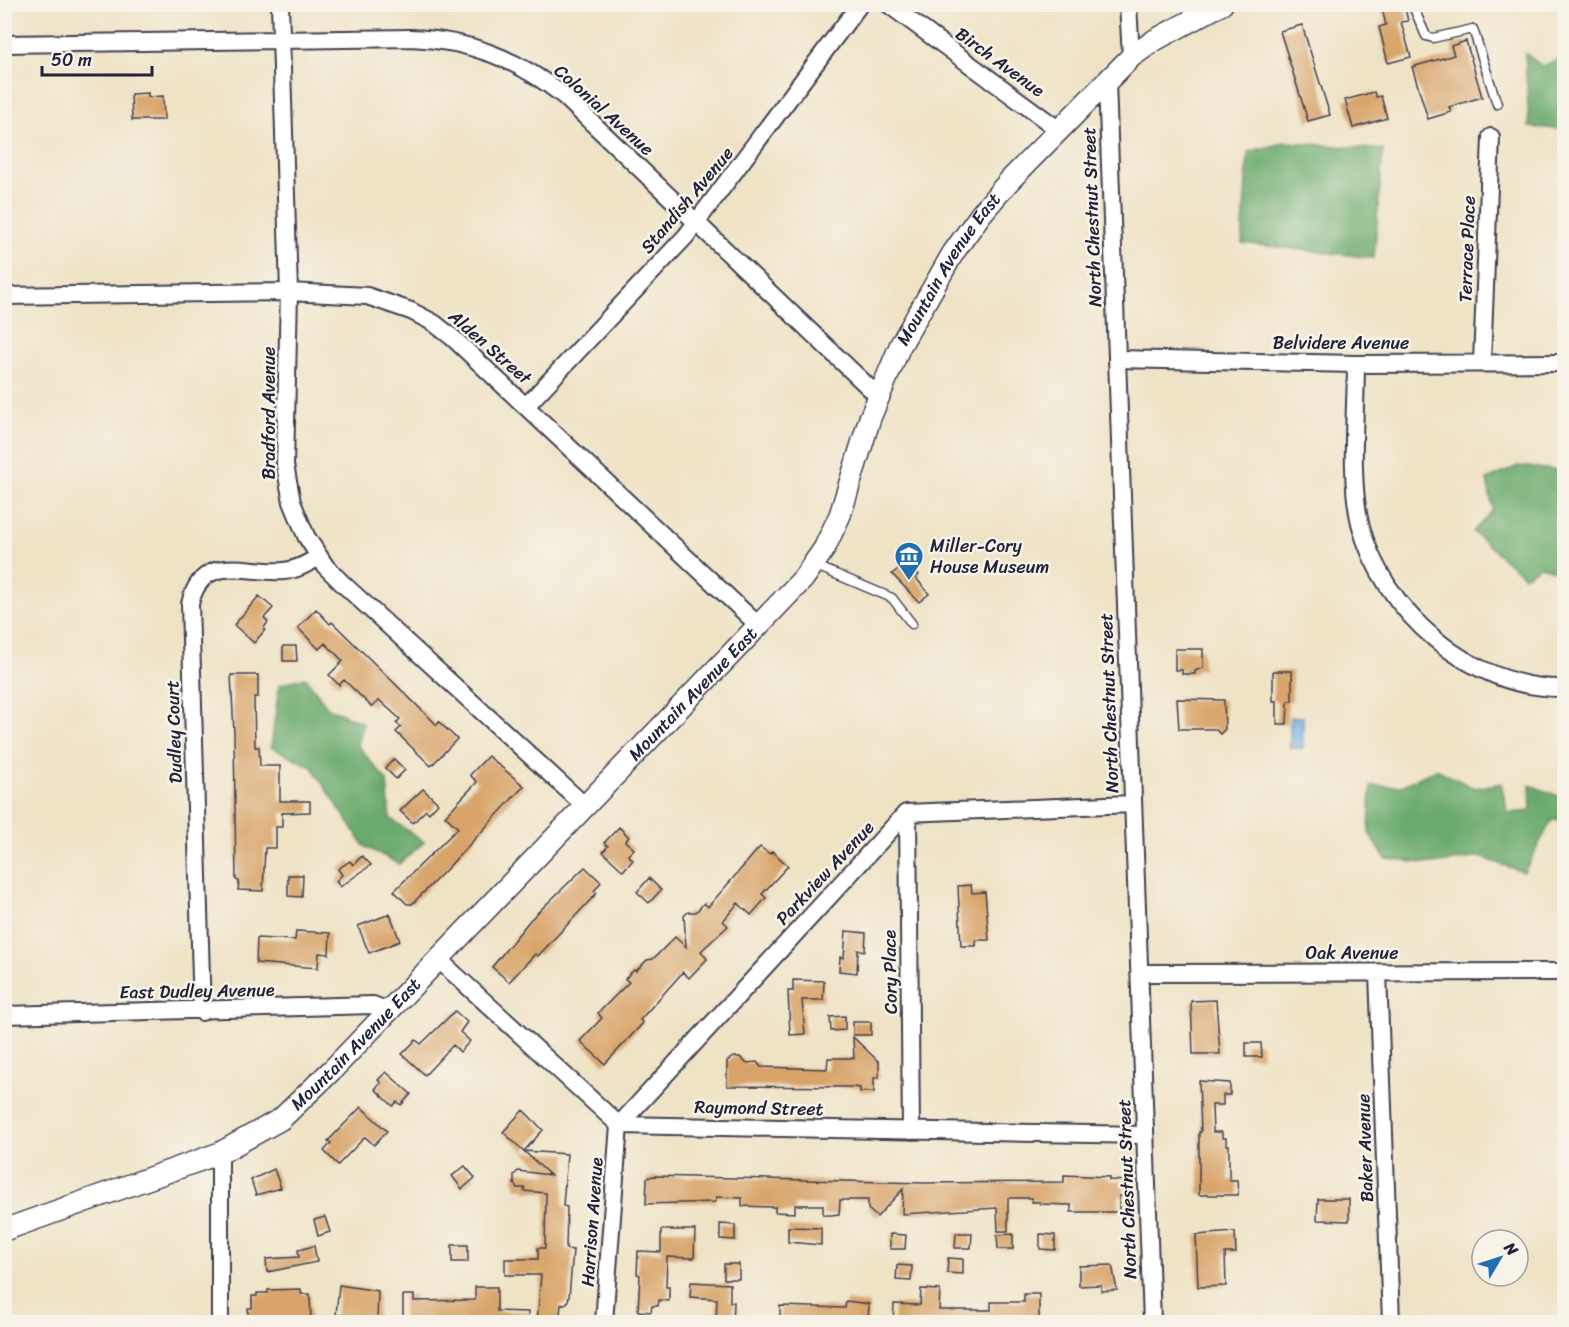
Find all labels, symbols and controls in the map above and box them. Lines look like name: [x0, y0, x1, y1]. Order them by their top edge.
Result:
street label: Birch Avenue: [948, 18, 1052, 106]
scale bar: [42, 39, 152, 77]
text: 50 m: [51, 44, 92, 76]
street label: Colonial Avenue: [546, 56, 662, 164]
street label: North Chestnut Street: [1073, 126, 1111, 308]
street label: Standish Avenue: [632, 139, 742, 261]
street label: Mountain Avenue East: [887, 185, 1009, 352]
street label: Terrace Place: [1449, 195, 1485, 303]
street label: Alden Street: [440, 301, 539, 393]
street label: Belvidere Avenue: [1273, 327, 1409, 359]
street label: Bradford Avenue: [253, 346, 285, 480]
place label: Miller-Cory House Museum: [930, 530, 1049, 583]
museum icon: Miller-Cory House Museum: [893, 540, 925, 582]
street label: North Chestnut Street: [1090, 612, 1128, 794]
street label: Mountain Avenue East: [620, 619, 766, 769]
street label: Dudley Court: [156, 680, 192, 784]
street label: Parkview Avenue: [768, 813, 882, 933]
street label: Cory Place: [873, 929, 907, 1014]
street label: Oak Avenue: [1306, 937, 1398, 969]
street label: Mountain Avenue East: [283, 970, 429, 1118]
street label: East Dudley Avenue: [119, 974, 275, 1008]
street label: Raymond Street: [694, 1091, 824, 1125]
street label: Baker Avenue: [1347, 1093, 1383, 1203]
street label: North Chestnut Street: [1108, 1098, 1146, 1280]
street label: Harrison Avenue: [572, 1156, 613, 1288]
north arrow: [1470, 1228, 1530, 1288]
text: N: [1496, 1235, 1527, 1263]

